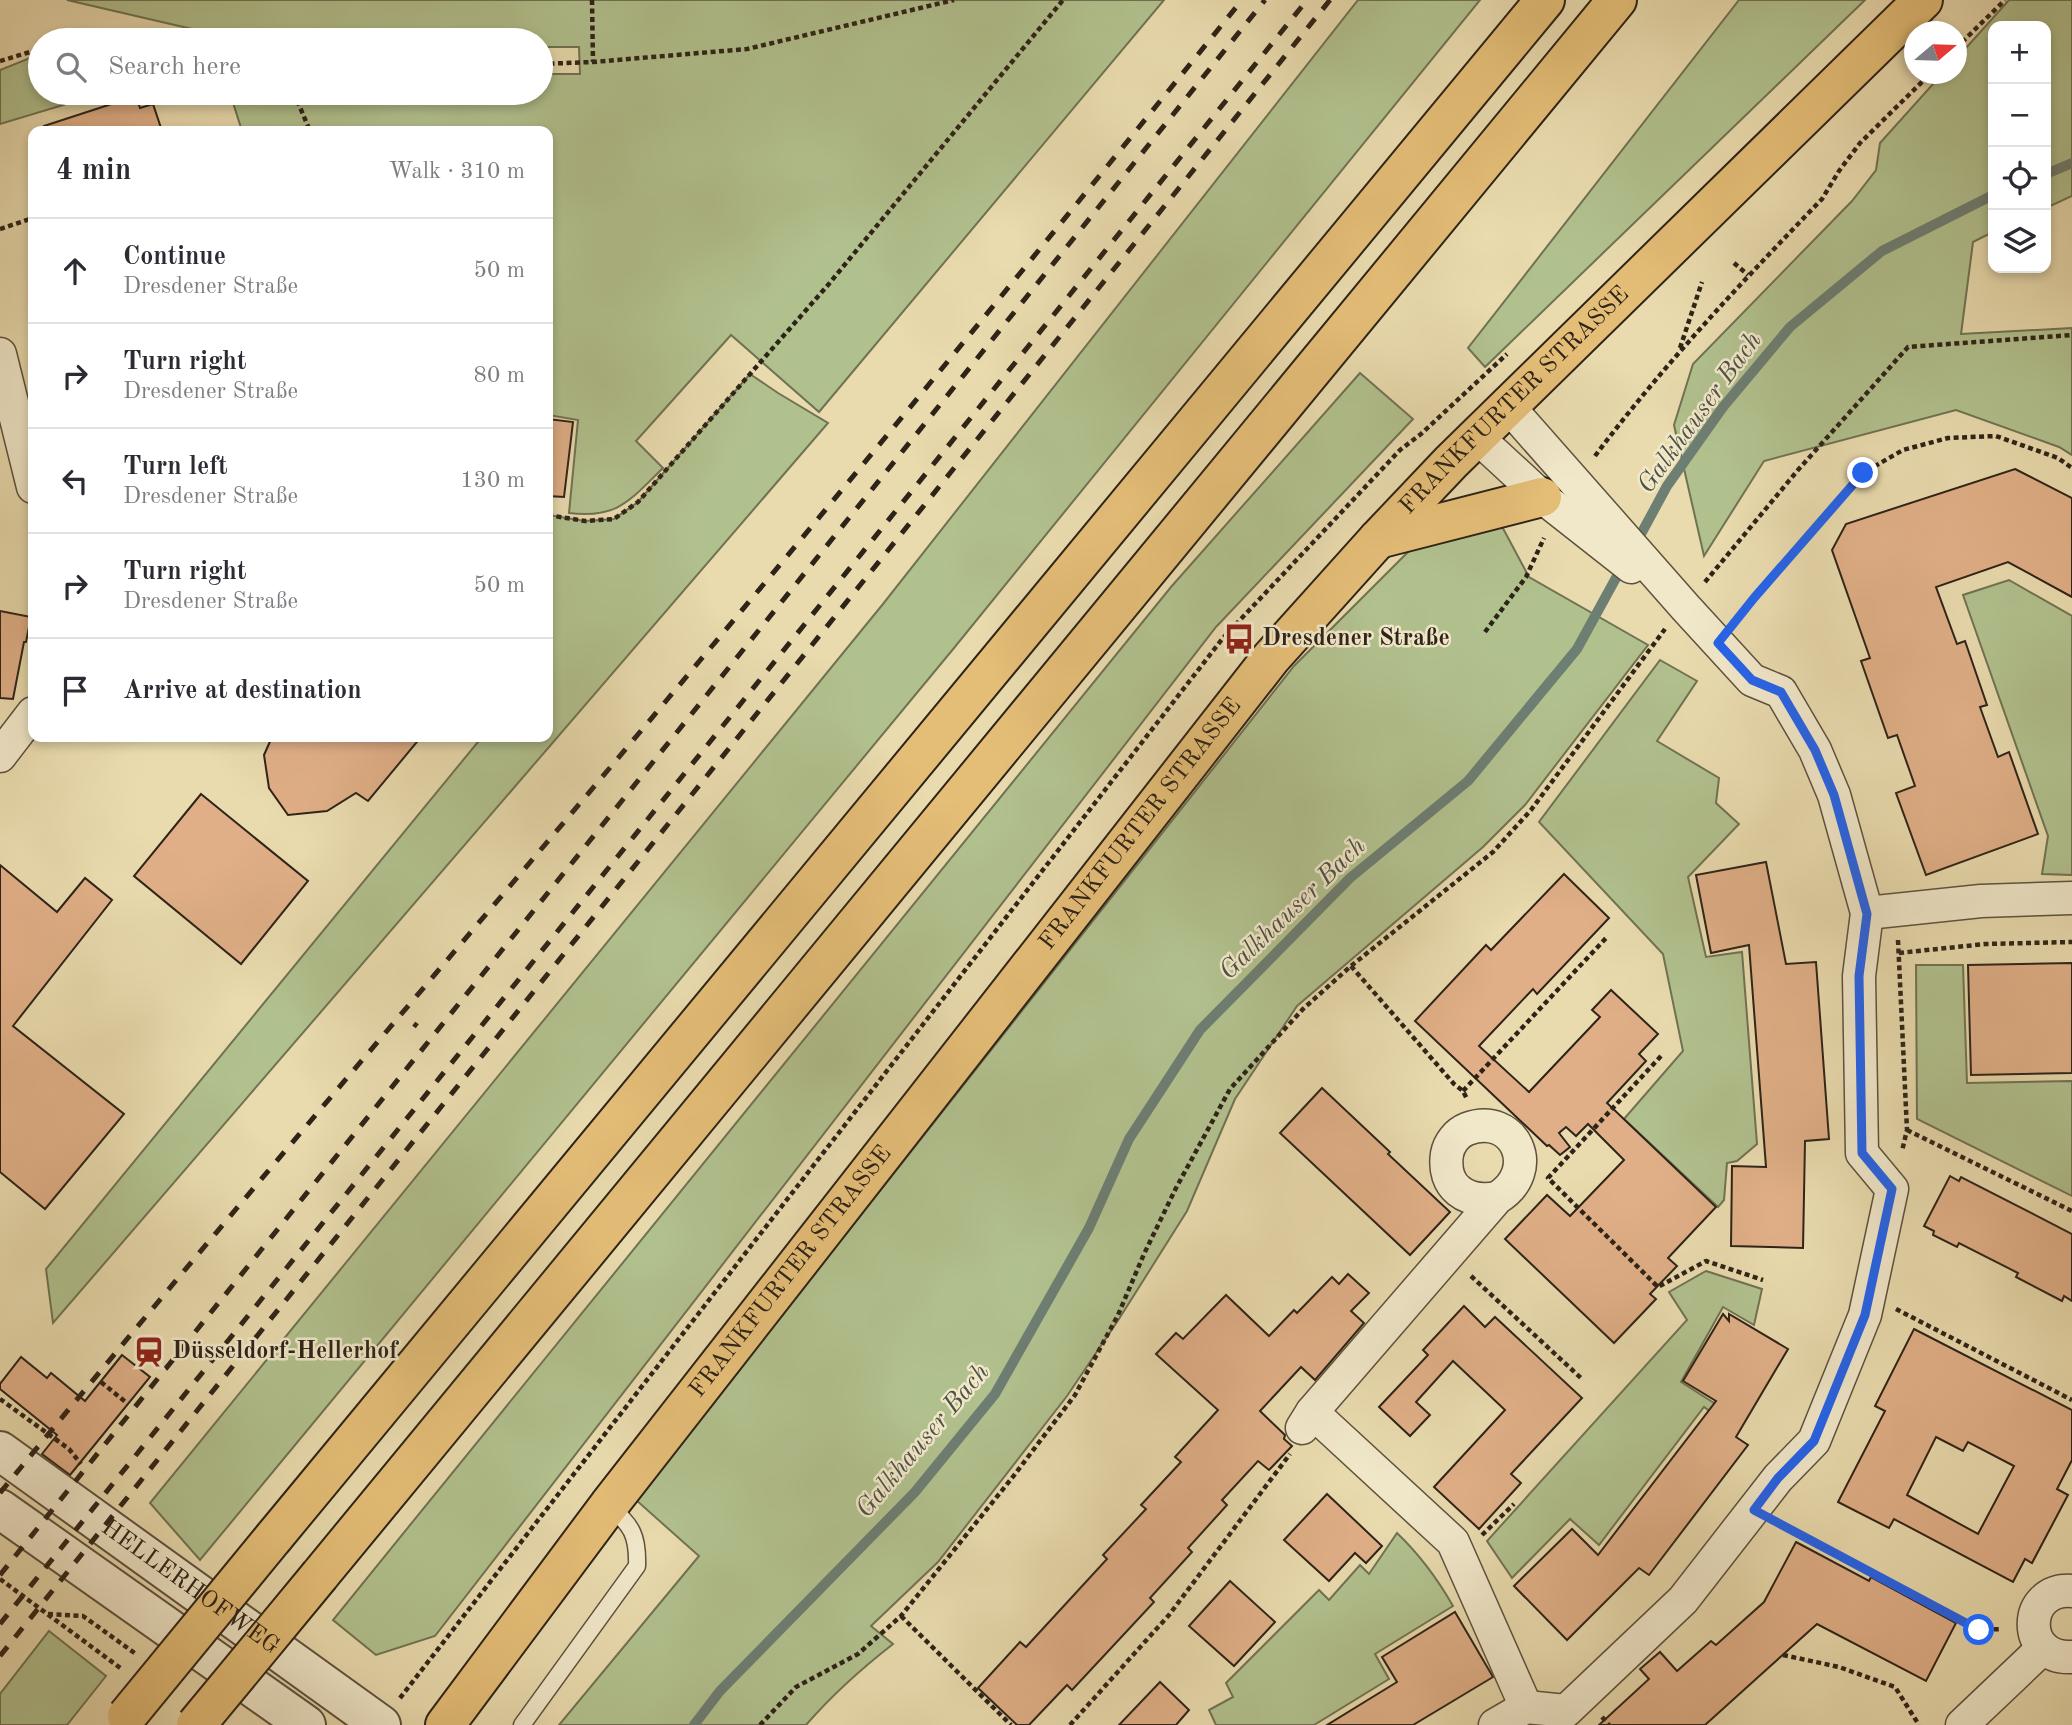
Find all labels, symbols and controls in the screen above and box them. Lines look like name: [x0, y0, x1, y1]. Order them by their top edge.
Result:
north arrow: [1904, 21, 1967, 84]
map controls: [1988, 21, 2051, 273]
button: +: [1988, 21, 2051, 84]
search box: [28, 28, 553, 105]
icon: search: [52, 48, 90, 86]
text: Search here: [108, 54, 241, 80]
button: −: [1988, 84, 2051, 147]
button: locate: [1988, 147, 2051, 210]
text: 4 min: [56, 156, 131, 186]
text: Walk · 310 m: [389, 160, 525, 183]
button: layers: [1988, 210, 2051, 273]
text: Continue: [123, 244, 226, 270]
icon: ahead: [56, 252, 94, 290]
text: 50 m: [474, 259, 525, 282]
text: Dresdener Straße: [123, 275, 298, 298]
street label: FRANKFURTER STRASSE: [1396, 282, 1634, 519]
water label: Galkhauser Bach: [1633, 328, 1767, 498]
text: Turn right: [123, 349, 246, 375]
icon: right: [56, 357, 94, 395]
text: 80 m: [474, 364, 525, 387]
text: Dresdener Straße: [123, 380, 298, 403]
text: Turn left: [123, 454, 228, 480]
route end: [1847, 457, 1878, 488]
icon: left: [56, 462, 94, 500]
text: 130 m: [460, 469, 525, 492]
text: Dresdener Straße: [123, 485, 298, 508]
text: Turn right: [123, 559, 246, 585]
icon: right: [56, 567, 94, 605]
text: 50 m: [474, 574, 525, 597]
text: Dresdener Straße: [123, 590, 298, 613]
bus stop icon: Dresdener Straße: [1222, 622, 1256, 656]
place label: Dresdener Straße: [1262, 627, 1450, 651]
icon: arrive: [56, 672, 94, 710]
text: Arrive at destination: [123, 678, 362, 704]
street label: FRANKFURTER STRASSE: [1035, 694, 1246, 955]
water label: Galkhauser Bach: [1215, 833, 1371, 985]
street label: FRANKFURTER STRASSE: [685, 1142, 897, 1402]
station icon: Düsseldorf-Hellerhof: [132, 1335, 166, 1369]
place label: Düsseldorf-Hellerhof: [172, 1340, 399, 1364]
water label: Galkhauser Bach: [851, 1359, 995, 1523]
street label: HELLERHOFWEG: [97, 1516, 283, 1660]
route start: [1963, 1614, 1994, 1645]

